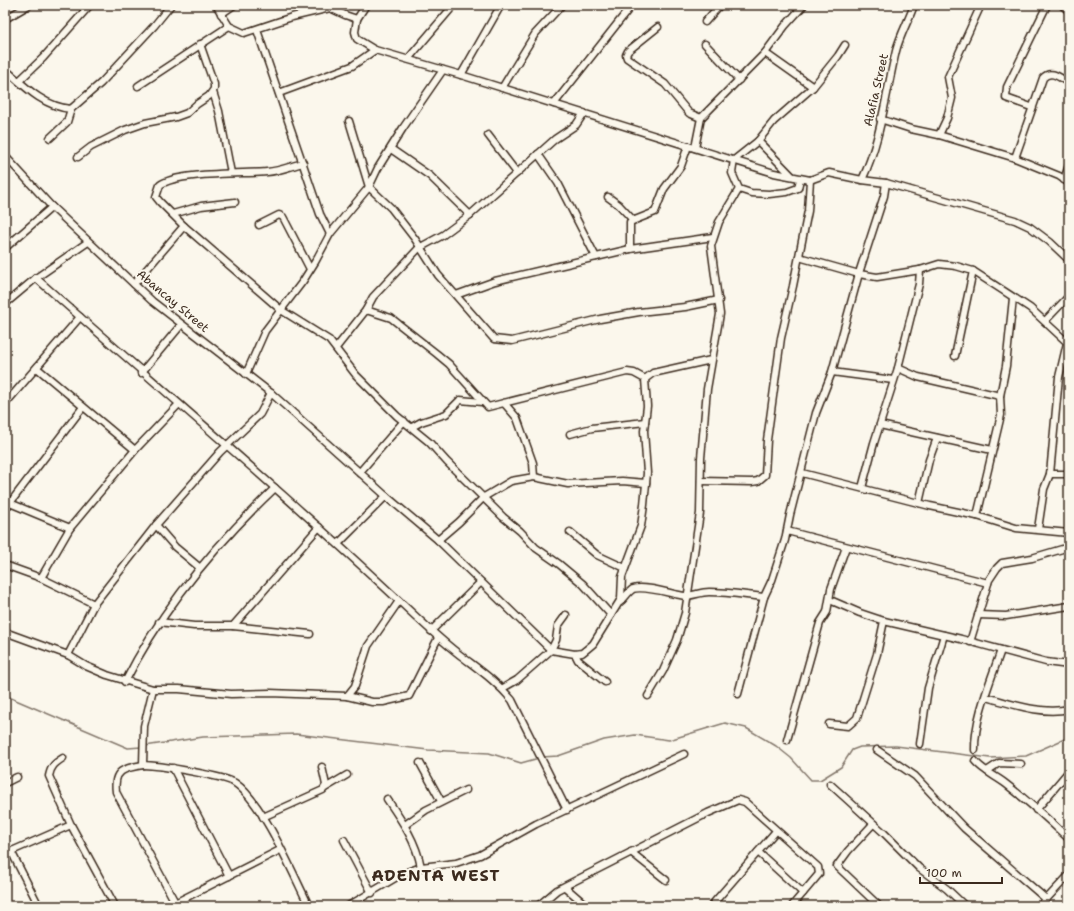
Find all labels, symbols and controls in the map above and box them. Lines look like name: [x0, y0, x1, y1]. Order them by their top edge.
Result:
street label: Alafia Street: [860, 52, 892, 128]
street label: Abancay Street: [133, 266, 213, 336]
scale bar: [920, 859, 1002, 885]
district label: ADENTA WEST: [371, 865, 501, 886]
text: 100 m: [926, 865, 962, 881]

